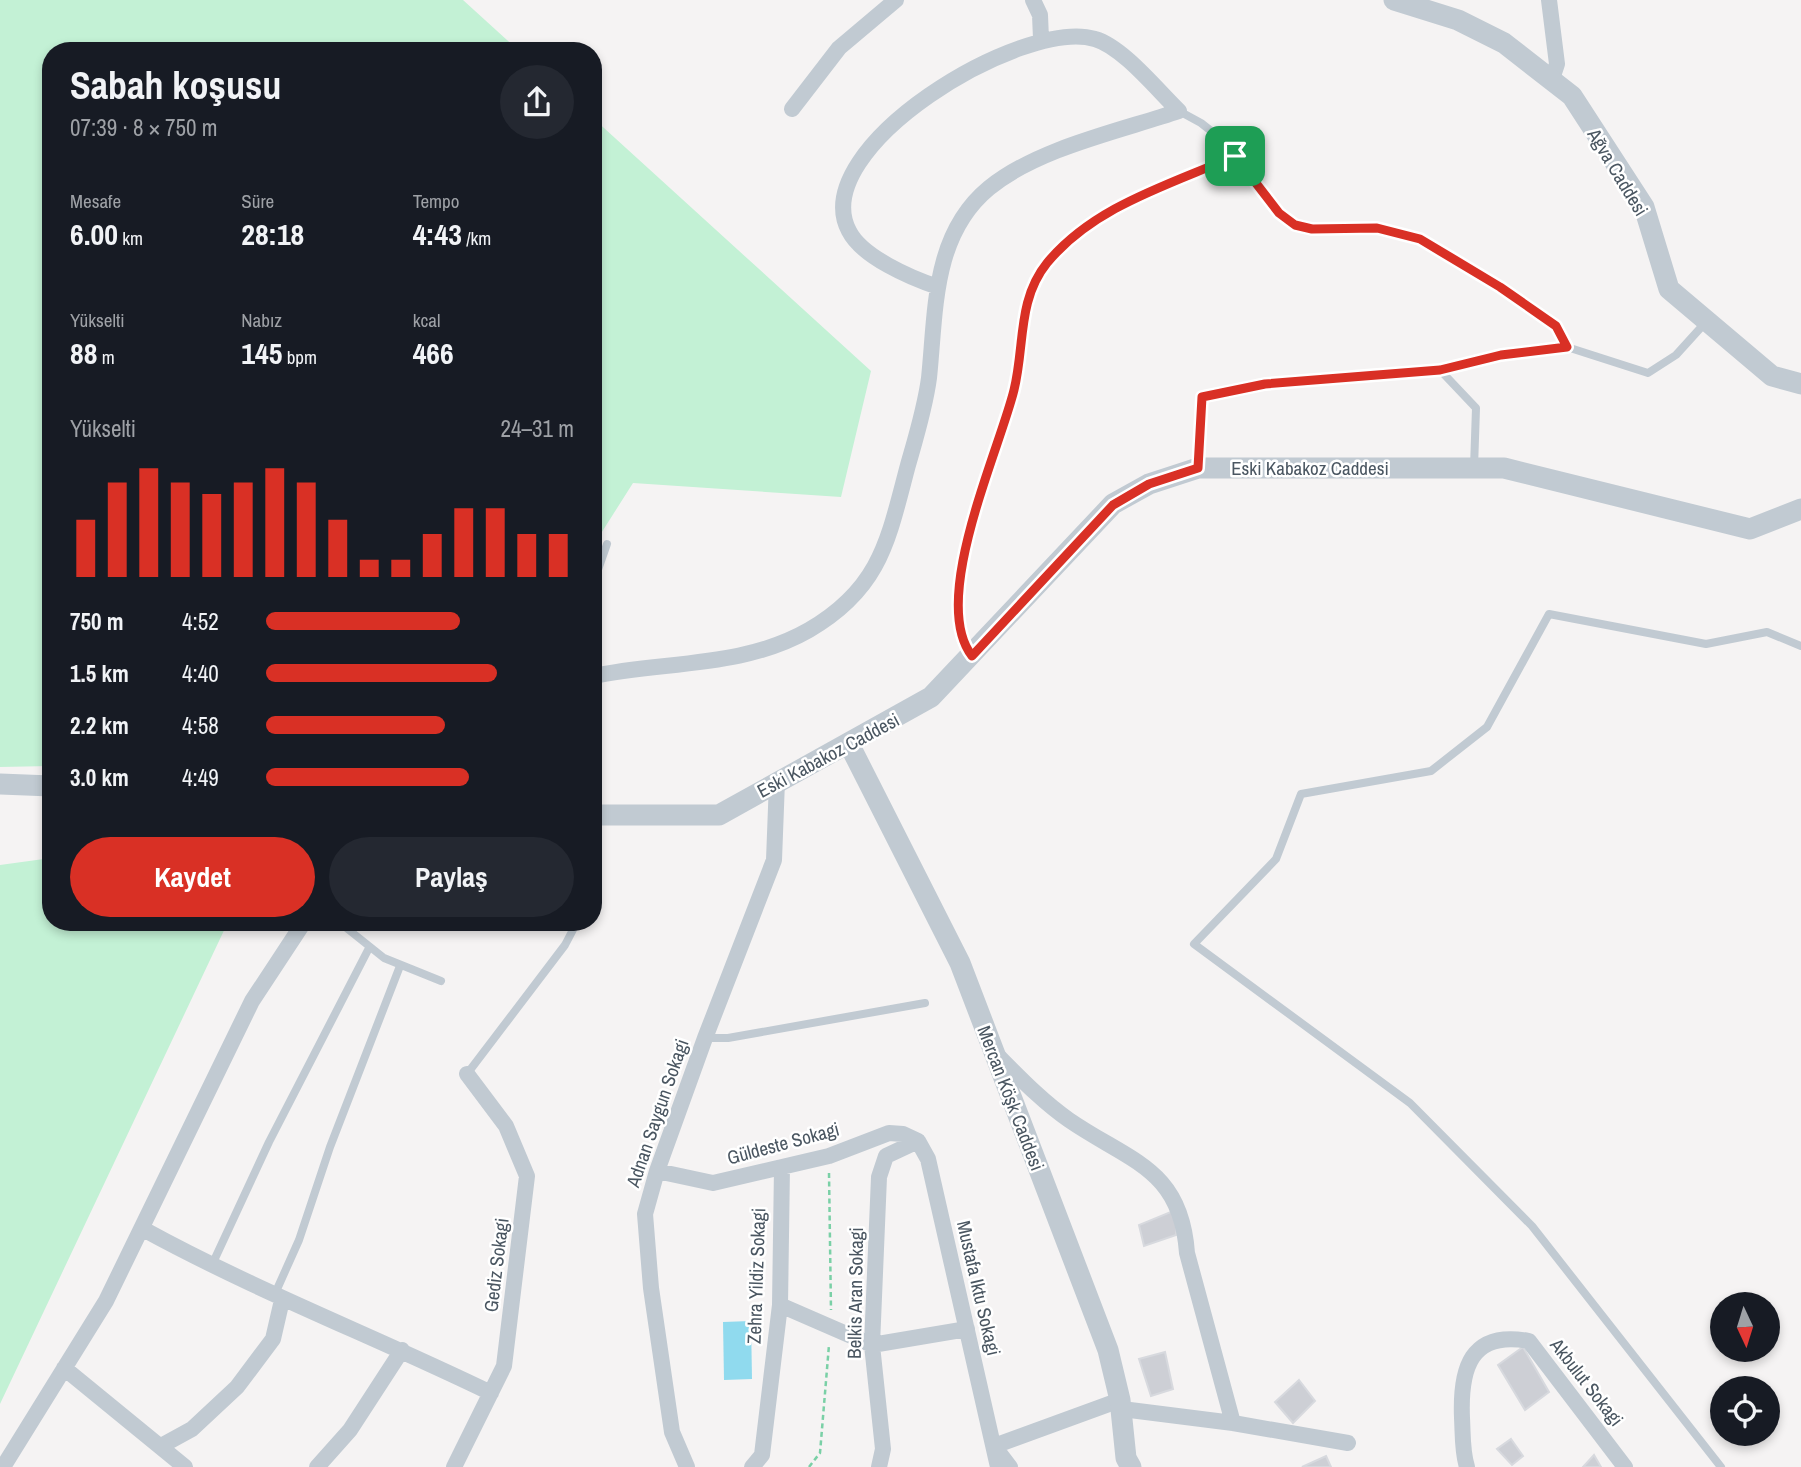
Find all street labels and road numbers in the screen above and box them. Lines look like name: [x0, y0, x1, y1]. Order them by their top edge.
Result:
street label: Ağva Caddesi: [1581, 122, 1654, 221]
street label: Eski Kabakoz Caddesi: [1231, 455, 1389, 481]
street label: Eski Kabakoz Caddesi: [752, 707, 904, 803]
street label: Mercan Köşk Caddesi: [971, 1022, 1051, 1174]
street label: Adnan Saygun Sokagi: [619, 1035, 695, 1191]
street label: Güldeste Sokagi: [724, 1116, 842, 1170]
street label: Zehra Yildiz Sokagi: [741, 1208, 771, 1344]
street label: Gediz Sokagi: [477, 1217, 515, 1313]
street label: Mustafa Iktu Sokagi: [951, 1218, 1007, 1358]
street label: Belkis Aran Sokagi: [841, 1227, 869, 1359]
street label: Akbulut Sokagi: [1544, 1332, 1630, 1431]

